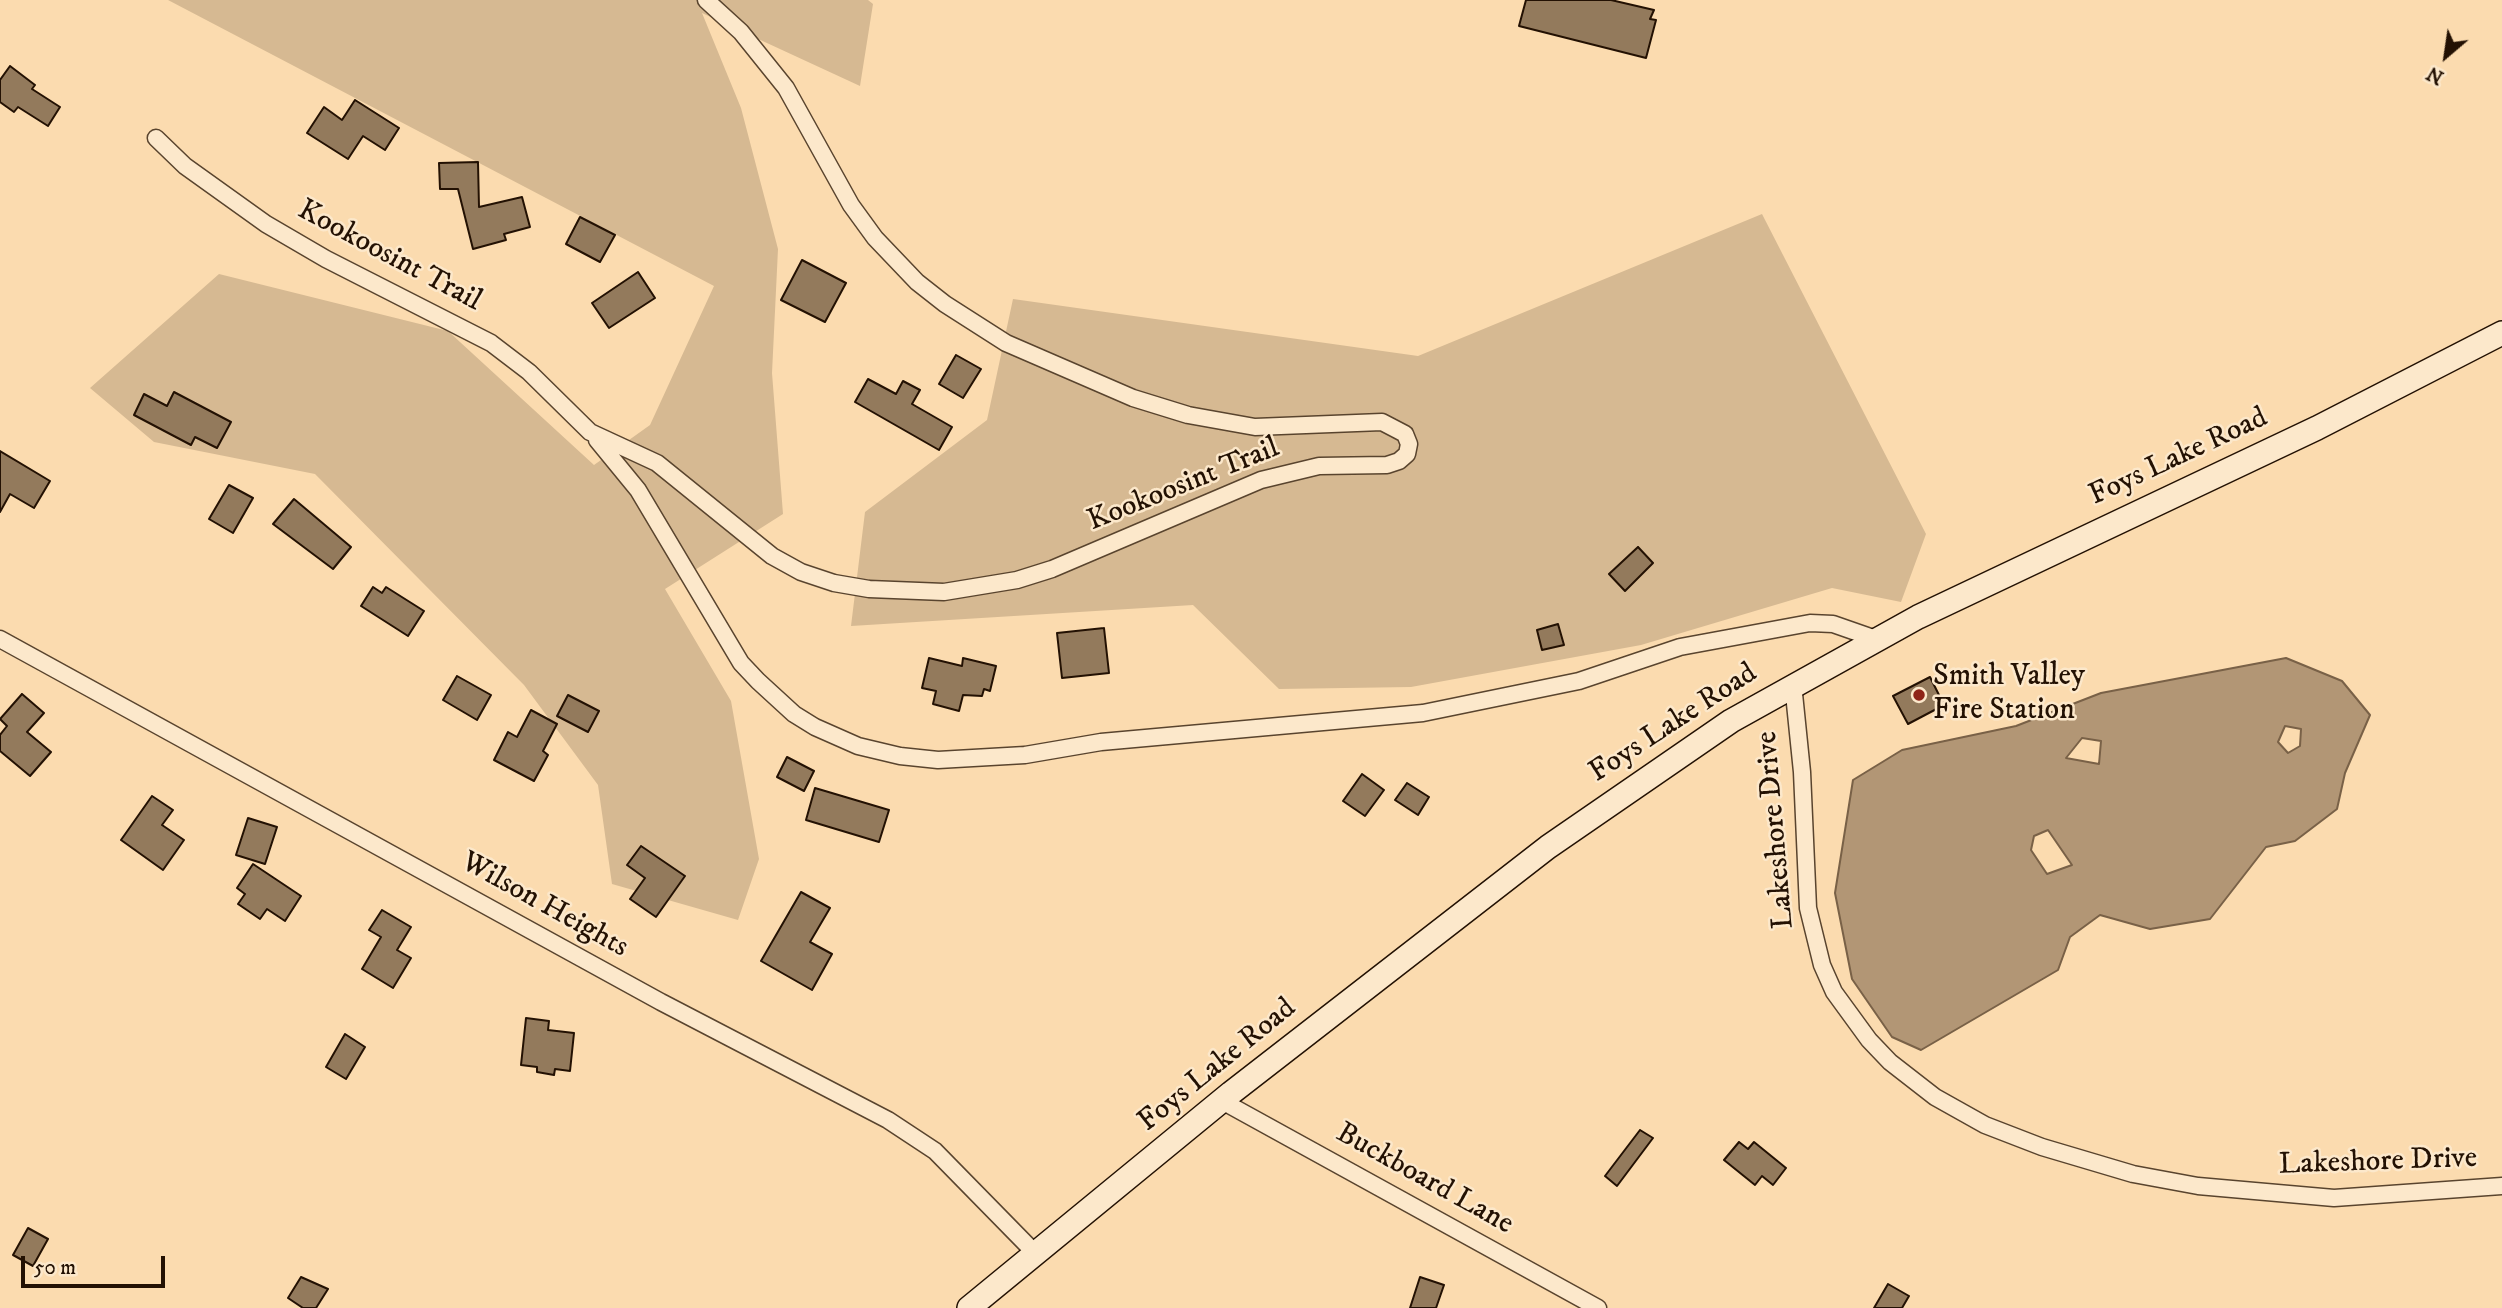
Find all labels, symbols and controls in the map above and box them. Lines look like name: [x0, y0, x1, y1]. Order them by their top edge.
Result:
north arrow: [2411, 21, 2481, 91]
text: N: [2423, 61, 2448, 89]
street label: Kookoosint Trail: [291, 193, 487, 321]
street label: Foys Lake Road: [2084, 401, 2274, 515]
street label: Kookoosint Trail: [1083, 431, 1285, 541]
street label: Foys Lake Road: [1583, 656, 1765, 792]
place label: Smith Valley Fire Station: [1933, 660, 2085, 730]
marker: Smith Valley Fire Station: [1911, 687, 1927, 703]
street label: Lakeshore Drive: [1750, 730, 1804, 930]
street label: Wilson Heights: [454, 845, 634, 967]
street label: Foys Lake Road: [1132, 991, 1304, 1141]
street label: Buckboard Lane: [1329, 1116, 1519, 1244]
street label: Lakeshore Drive: [2278, 1142, 2478, 1184]
scale bar: [24, 1242, 168, 1286]
text: 50 m: [34, 1255, 76, 1281]

